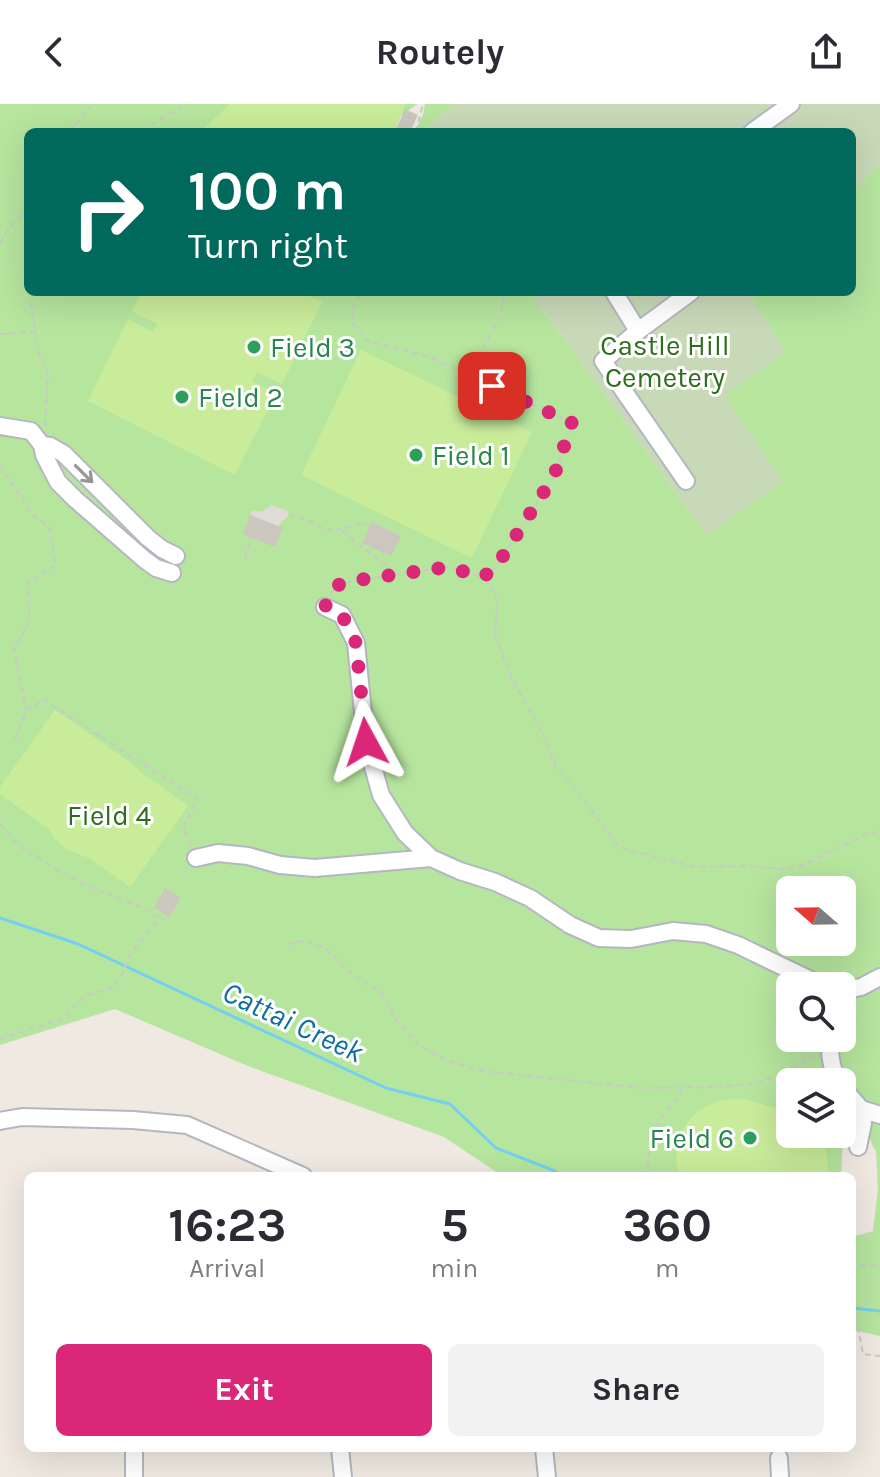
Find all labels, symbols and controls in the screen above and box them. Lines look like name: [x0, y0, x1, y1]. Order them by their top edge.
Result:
icon: back: [32, 30, 76, 74]
icon: share: [804, 30, 848, 74]
text: Routely: [376, 31, 504, 73]
text: 100 m: [188, 158, 346, 223]
icon: right: [56, 160, 160, 264]
text: Turn right: [188, 225, 348, 267]
park label: Castle Hill Cemetery: [600, 329, 730, 394]
place label: Field 3: [270, 331, 355, 364]
marker: Field 3: [245, 338, 263, 356]
pin: [458, 352, 526, 420]
icon: arrive: [470, 364, 514, 408]
place label: Field 2: [198, 381, 283, 414]
marker: Field 2: [173, 388, 191, 406]
place label: Field 1: [432, 439, 510, 472]
marker: Field 1: [407, 446, 425, 464]
one-way arrow: [74, 464, 93, 483]
position arrow: [324, 700, 408, 784]
park label: Field 4: [67, 799, 151, 832]
north arrow: [776, 876, 856, 956]
map controls: [776, 876, 856, 1148]
button: search: [776, 972, 856, 1052]
water label: Cattai Creek: [217, 974, 370, 1071]
button: layers: [776, 1068, 856, 1148]
place label: Field 6: [649, 1122, 734, 1155]
marker: Field 6: [741, 1129, 759, 1147]
text: 16:23: [168, 1197, 286, 1253]
text: 5: [440, 1197, 468, 1253]
text: 360: [622, 1197, 712, 1253]
text: Arrival: [189, 1253, 265, 1284]
text: min: [430, 1253, 478, 1284]
text: m: [655, 1253, 679, 1284]
button: Exit: [56, 1344, 432, 1436]
button: Share: [448, 1344, 824, 1436]

